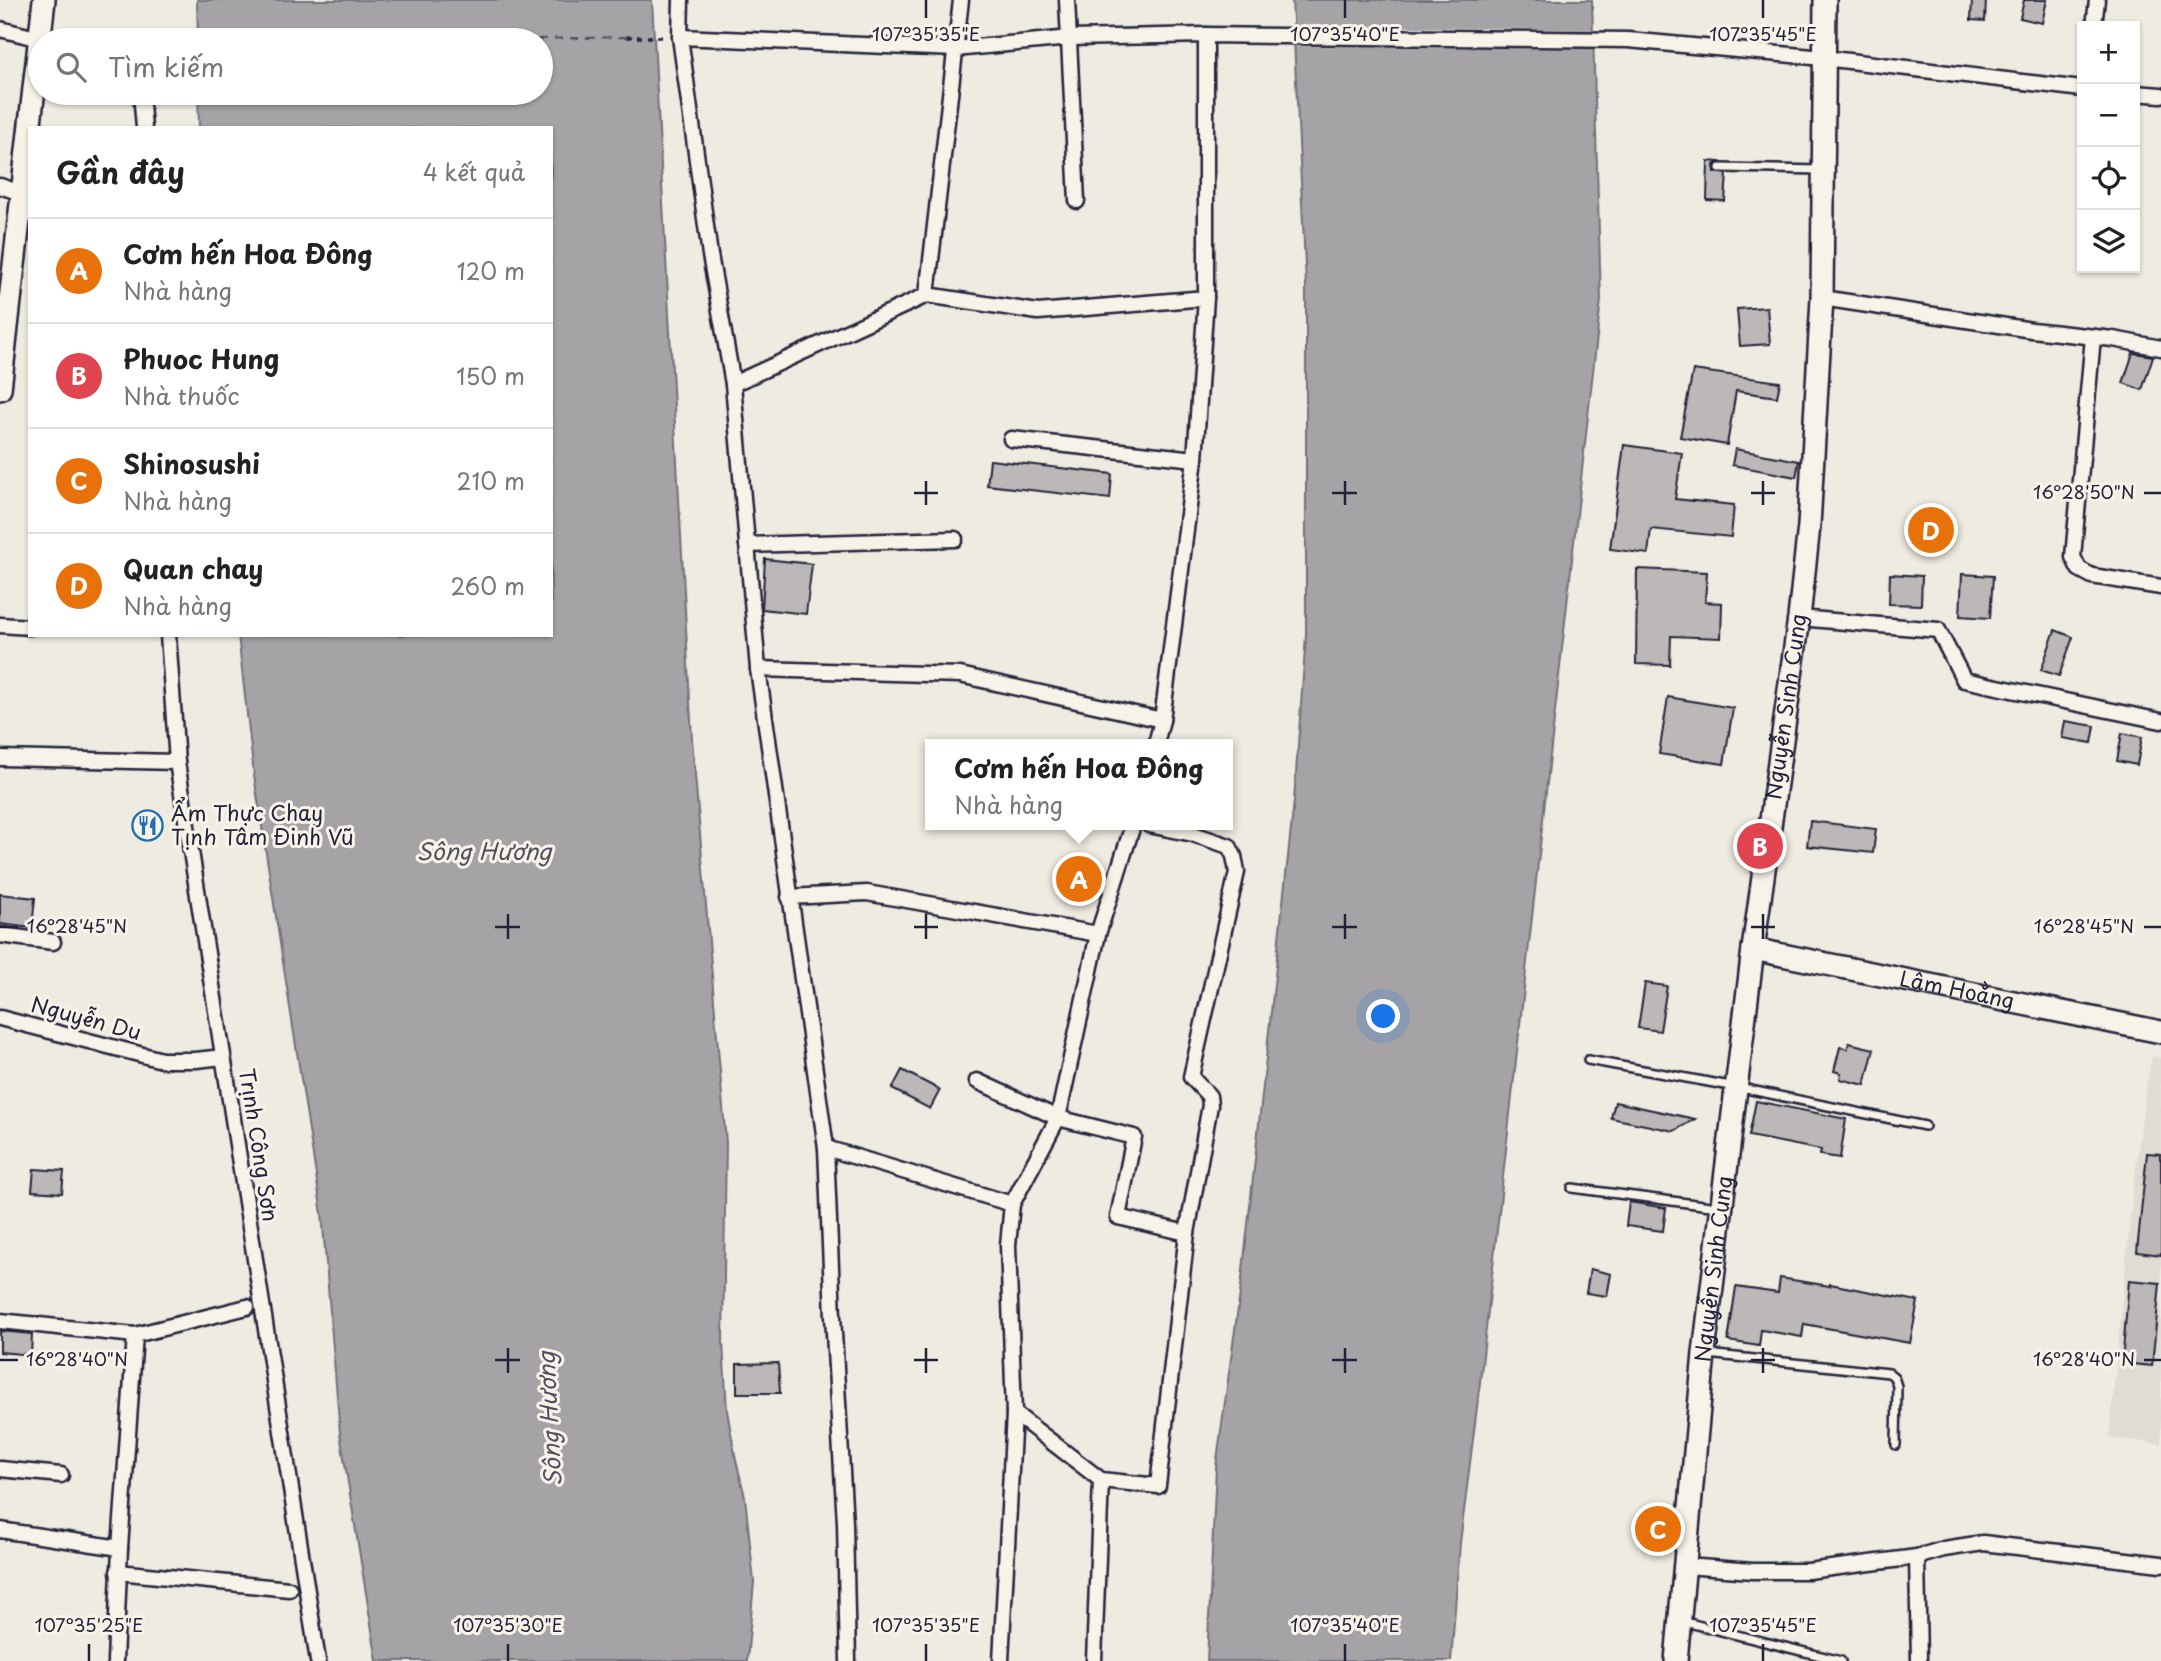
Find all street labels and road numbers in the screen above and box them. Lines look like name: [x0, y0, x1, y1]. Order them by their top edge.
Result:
street label: Nguyễn Sinh Cung: [1756, 611, 1813, 801]
street label: Lâm Hoằng: [1897, 961, 2017, 1016]
street label: Nguyễn Du: [28, 987, 145, 1047]
street label: Trịnh Công Sơn: [232, 1066, 288, 1223]
street label: Nguyễn Sinh Cung: [1685, 1174, 1739, 1363]

